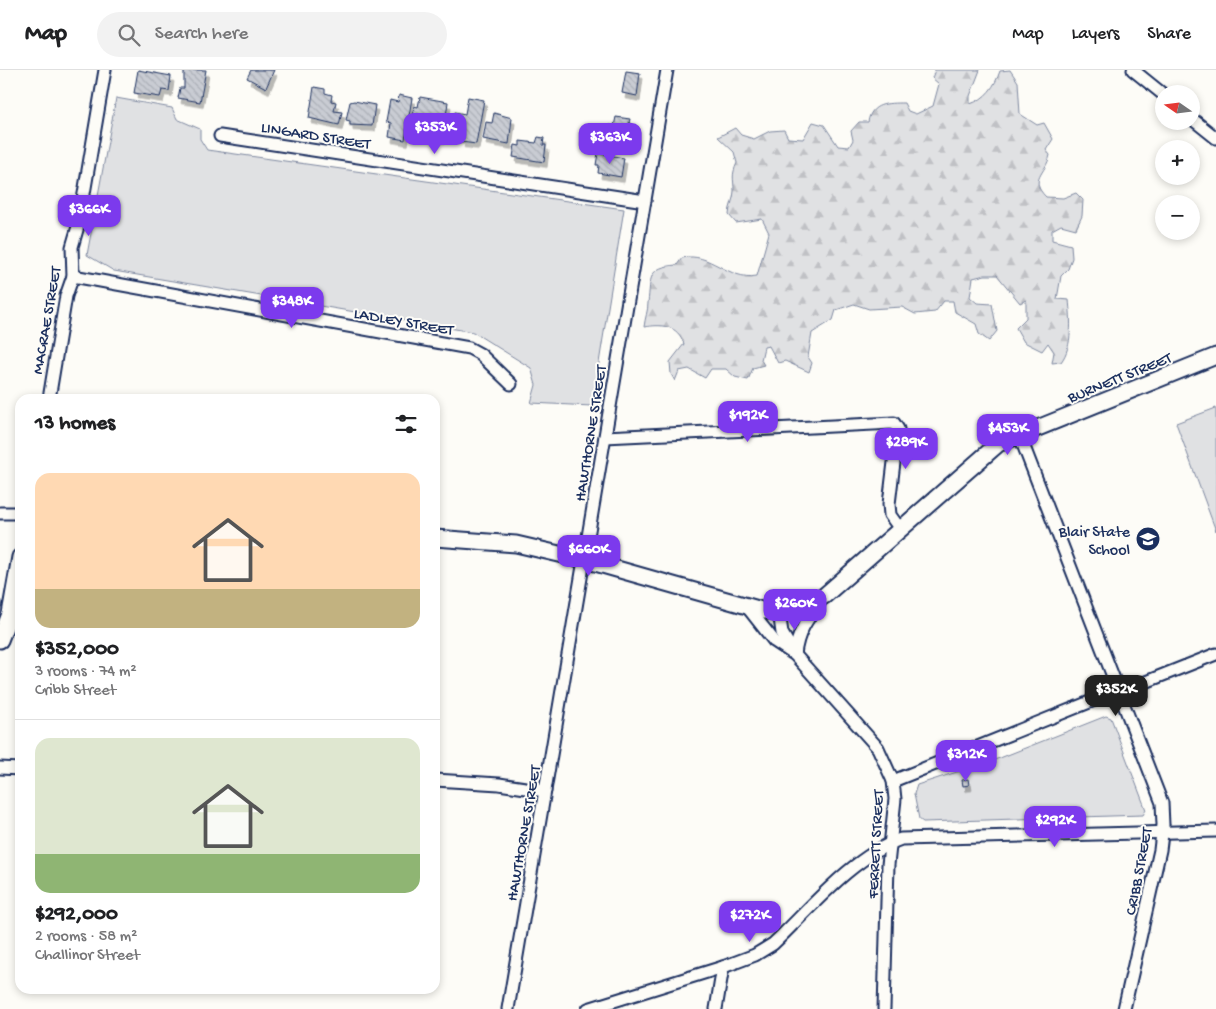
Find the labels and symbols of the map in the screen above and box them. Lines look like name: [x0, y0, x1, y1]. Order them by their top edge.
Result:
north arrow: [1155, 85, 1200, 130]
pin: $353K: [400, 112, 470, 155]
street label: LINGARD STREET: [259, 119, 372, 156]
pin: $363K: [575, 122, 645, 165]
pin: $366K: [54, 194, 124, 237]
street label: MACRAE STREET: [30, 265, 67, 376]
pin: $348K: [257, 286, 327, 329]
street label: LADLEY STREET: [352, 305, 456, 342]
street label: BURNETT STREET: [1065, 349, 1176, 409]
street label: HAWTHORNE STREET: [572, 363, 613, 503]
pin: $192K: [713, 400, 783, 443]
pin: $453K: [973, 414, 1043, 456]
pin: $289K: [871, 428, 941, 470]
place label: Blair State School: [1058, 524, 1131, 561]
school or university icon: Blair State School: [1135, 526, 1161, 552]
pin: $660K: [554, 534, 624, 577]
pin: $260K: [760, 588, 830, 631]
pin: $352K: [1081, 674, 1151, 717]
pin: $312K: [931, 740, 1001, 782]
street label: HAWTHORNE STREET: [504, 763, 547, 903]
street label: FERRETT STREET: [865, 788, 890, 900]
pin: $292K: [1020, 806, 1090, 848]
street label: CRIBB STREET: [1123, 825, 1158, 917]
pin: $272K: [715, 900, 785, 943]

